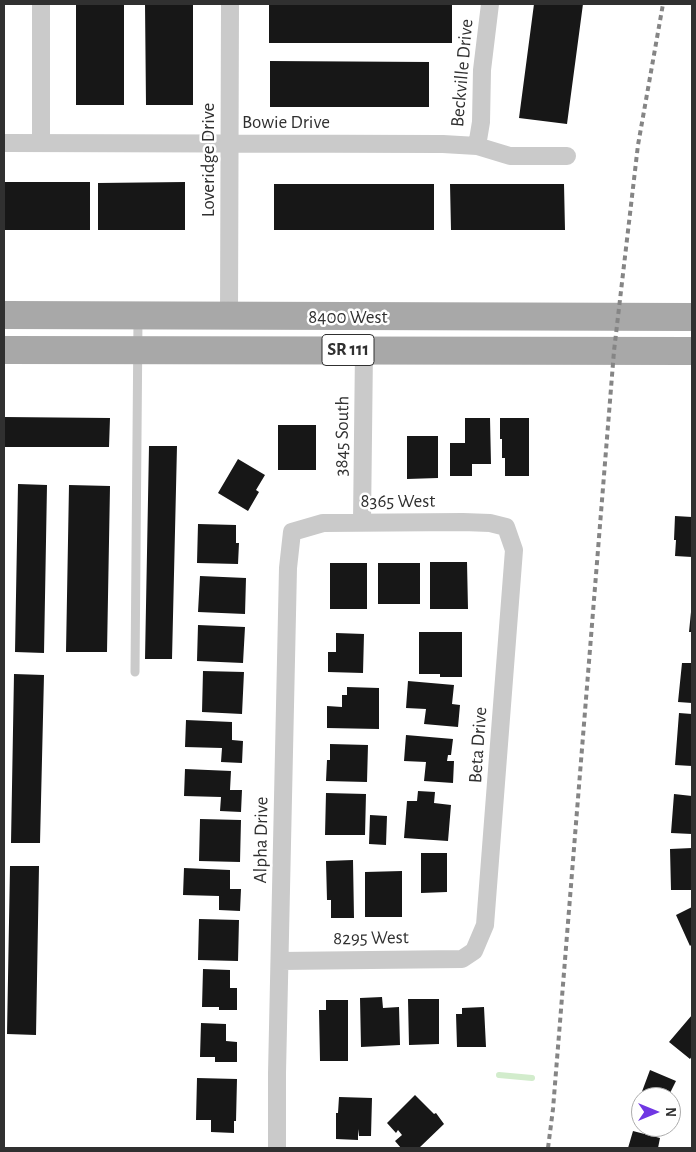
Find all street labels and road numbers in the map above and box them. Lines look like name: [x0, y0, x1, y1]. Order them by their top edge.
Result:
street label: Beckville Drive: [446, 18, 478, 128]
street label: Loveridge Drive: [197, 103, 219, 217]
street label: Bowie Drive: [242, 111, 330, 133]
street label: 8400 West: [308, 306, 388, 328]
road number: SR 111: [322, 334, 374, 366]
street label: 3845 South: [330, 396, 354, 476]
street label: 8365 West: [361, 490, 435, 512]
street label: Beta Drive: [464, 706, 492, 784]
street label: Alpha Drive: [249, 796, 273, 884]
street label: 8295 West: [333, 926, 409, 950]

